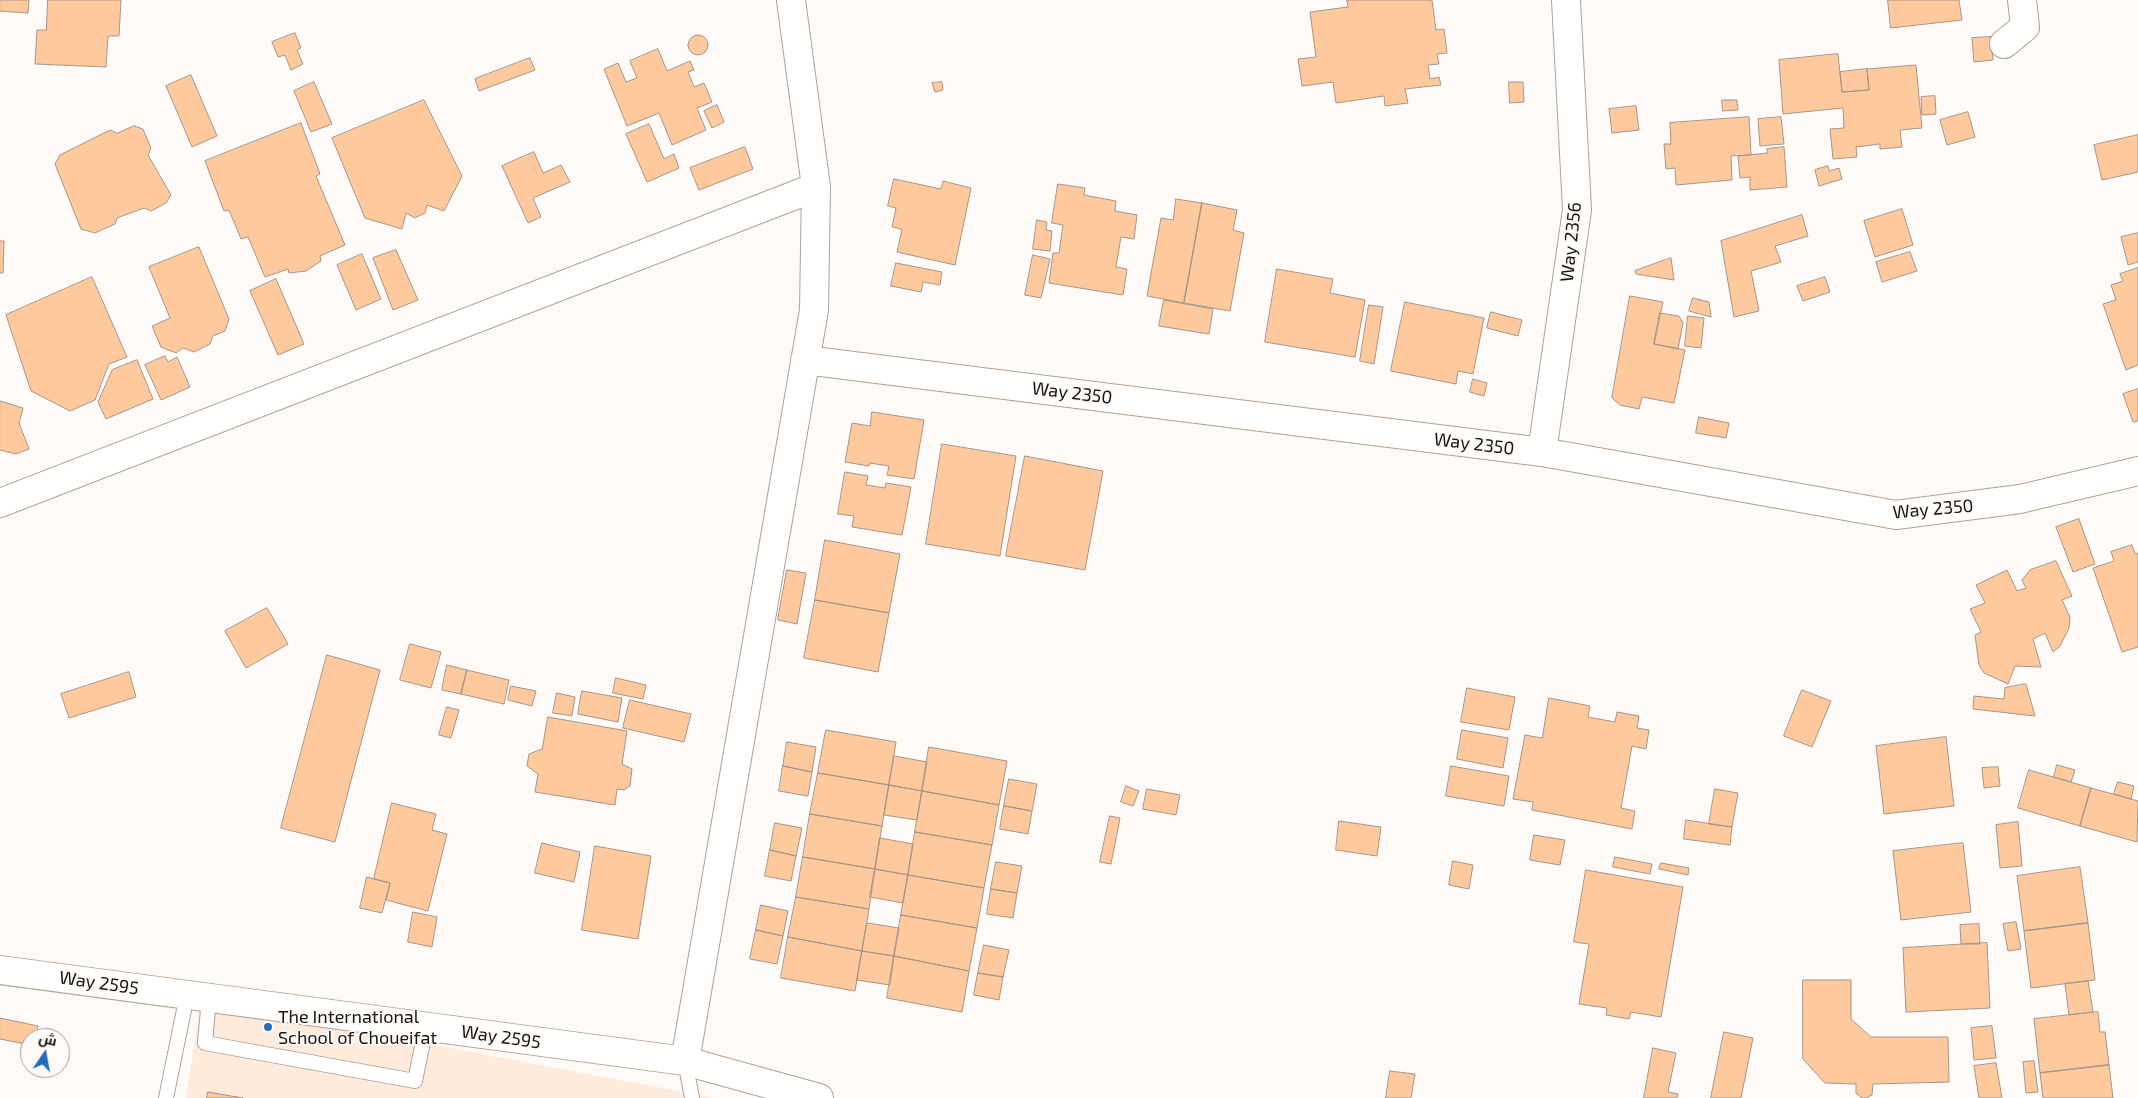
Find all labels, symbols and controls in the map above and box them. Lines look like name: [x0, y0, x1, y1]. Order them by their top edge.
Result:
street label: Way 2356: [1556, 201, 1586, 283]
street label: Way 2350: [1031, 377, 1113, 409]
street label: Way 2350: [1433, 428, 1515, 460]
street label: Way 2350: [1892, 495, 1974, 523]
street label: Way 2595: [58, 967, 140, 999]
place label: The International School of Choueifat: [278, 1006, 437, 1048]
marker: The International School of Choueifat: [262, 1021, 274, 1033]
street label: Way 2595: [460, 1021, 542, 1053]
north arrow: [20, 1028, 70, 1078]
text: ش: [37, 1029, 59, 1049]

